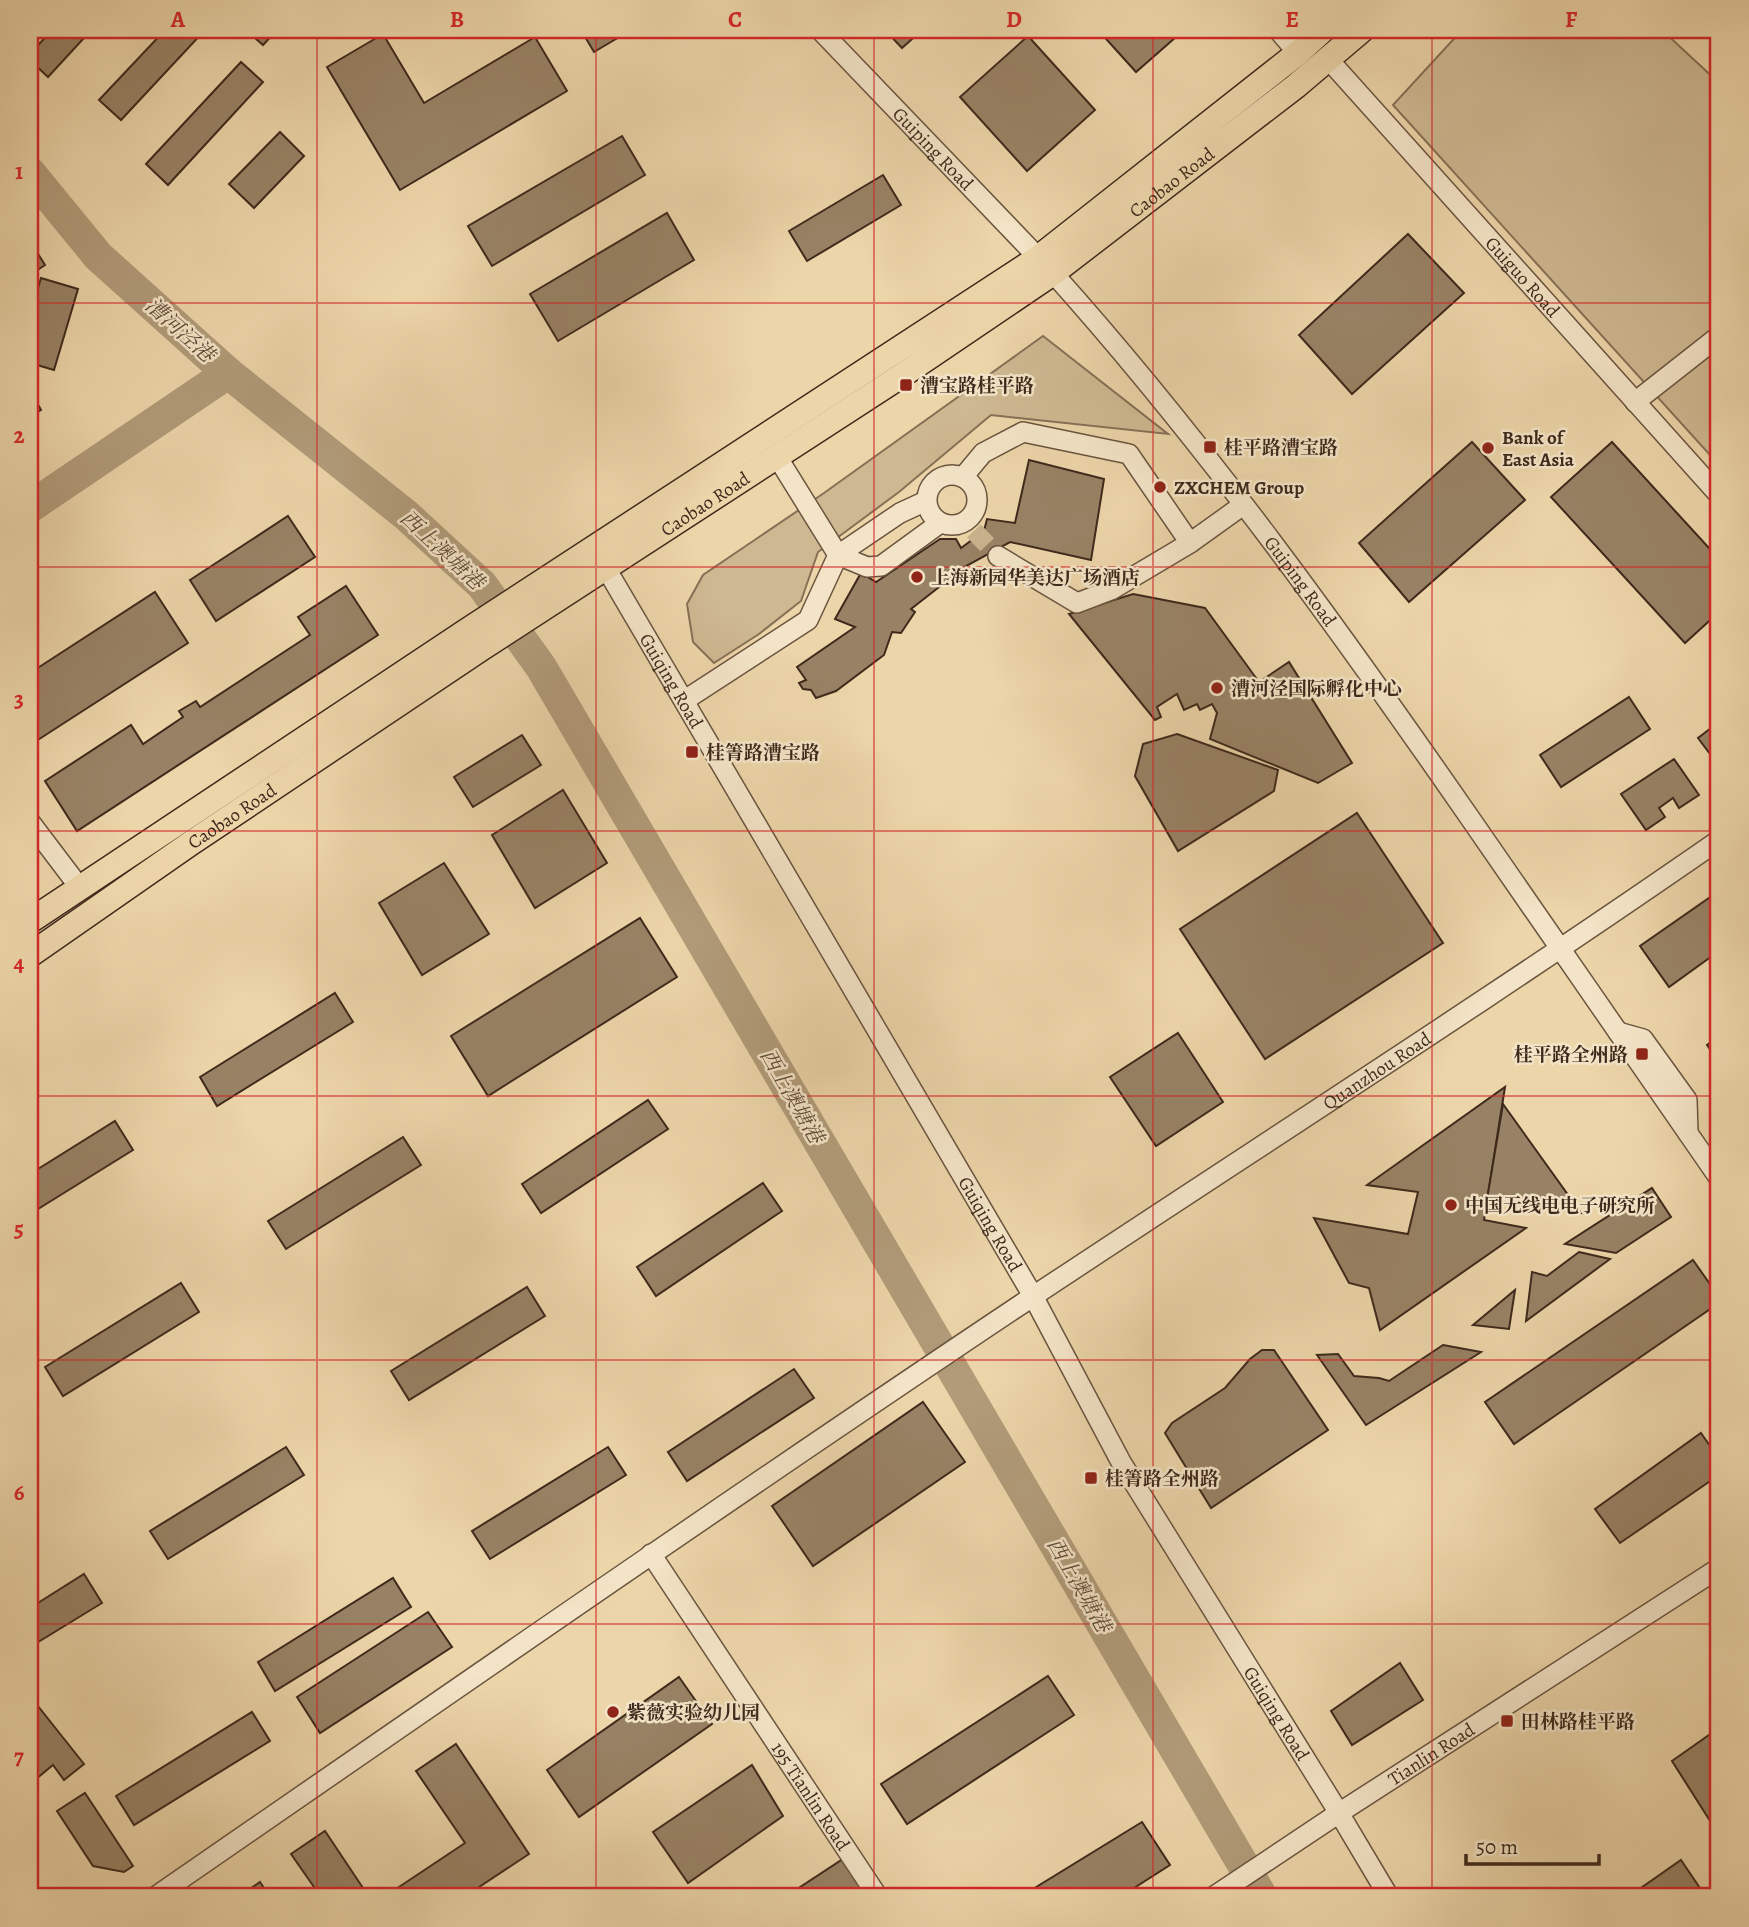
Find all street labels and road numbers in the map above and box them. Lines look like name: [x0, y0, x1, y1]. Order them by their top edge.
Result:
street label: Guiping Road: [886, 102, 980, 197]
street label: Caobao Road: [1124, 141, 1221, 224]
street label: Guiguo Road: [1479, 231, 1566, 324]
street label: Caobao Road: [656, 465, 756, 543]
street label: Guiping Road: [1258, 531, 1343, 633]
street label: Guiqing Road: [633, 629, 710, 734]
street label: Caobao Road: [183, 777, 282, 856]
street label: Quanzhou Road: [1318, 1026, 1437, 1116]
street label: Guiqing Road: [952, 1172, 1028, 1278]
street label: Guiqing Road: [1237, 1661, 1316, 1766]
street label: Tianlin Road: [1383, 1717, 1481, 1792]
street label: 195 Tianlin Road: [765, 1737, 856, 1856]

